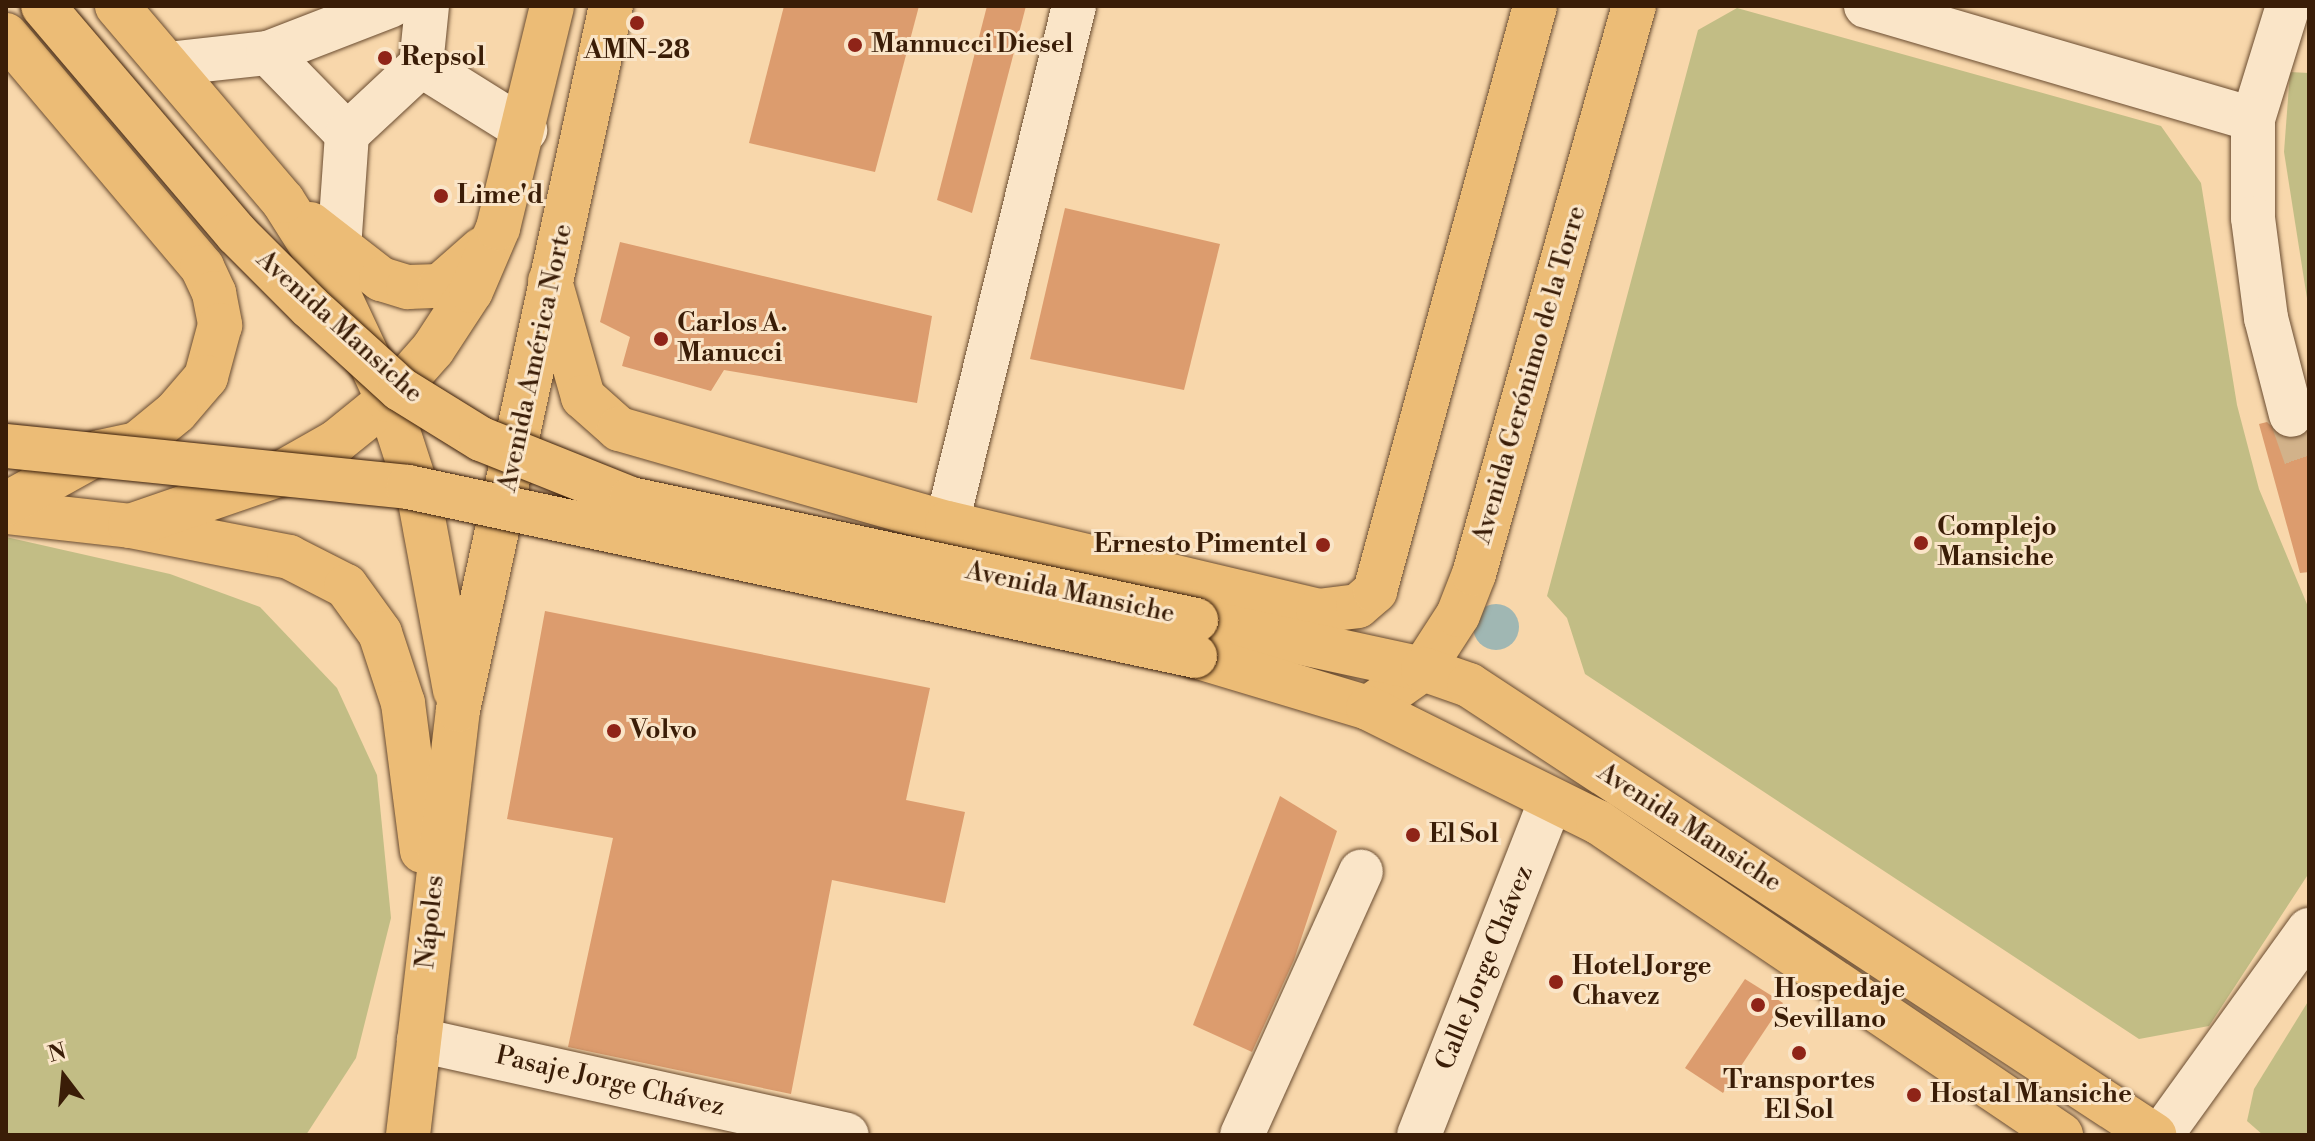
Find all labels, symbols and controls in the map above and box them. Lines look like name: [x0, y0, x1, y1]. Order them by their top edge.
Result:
marker: AMN-28: [628, 14, 646, 32]
place label: Mannucci Diesel: [871, 29, 1073, 61]
place label: AMN-28: [584, 35, 690, 67]
marker: Mannucci Diesel: [846, 36, 864, 54]
place label: Repsol: [401, 42, 485, 74]
marker: Repsol: [376, 49, 394, 67]
place label: Lime'd: [457, 180, 543, 212]
marker: Lime'd: [432, 187, 450, 205]
street label: Avenida Gerónimo de la Torre: [1467, 202, 1593, 548]
street label: Avenida América Norte: [492, 221, 580, 495]
street label: Avenida Mansiche: [250, 244, 428, 410]
place label: Carlos A. Manucci: [677, 308, 788, 370]
marker: Carlos A. Manucci: [652, 330, 670, 348]
place label: Complejo Mansiche: [1937, 512, 2057, 574]
place label: Ernesto Pimentel: [1094, 529, 1307, 561]
marker: Complejo Mansiche: [1912, 534, 1930, 552]
marker: Ernesto Pimentel: [1314, 536, 1332, 554]
street label: Avenida Mansiche: [963, 556, 1177, 630]
place label: Volvo: [630, 715, 697, 747]
marker: Volvo: [605, 722, 623, 740]
street label: Avenida Mansiche: [1591, 757, 1787, 899]
place label: El Sol: [1429, 819, 1498, 851]
marker: El Sol: [1404, 826, 1422, 844]
street label: Calle Jorge Chávez: [1430, 861, 1540, 1075]
street label: Nápoles: [411, 874, 451, 970]
place label: Hotel Jorge Chavez: [1572, 951, 1711, 1012]
marker: Hotel Jorge Chavez: [1547, 973, 1565, 991]
place label: Hospedaje Sevillano: [1774, 974, 1905, 1036]
marker: Hospedaje Sevillano: [1749, 996, 1767, 1014]
north arrow: [24, 1037, 104, 1117]
text: N: [45, 1038, 69, 1069]
street label: Pasaje Jorge Chávez: [493, 1040, 727, 1124]
marker: Transportes El Sol: [1790, 1044, 1808, 1062]
place label: Transportes El Sol: [1723, 1065, 1875, 1126]
place label: Hostal Mansiche: [1930, 1079, 2132, 1111]
marker: Hostal Mansiche: [1905, 1086, 1923, 1104]

